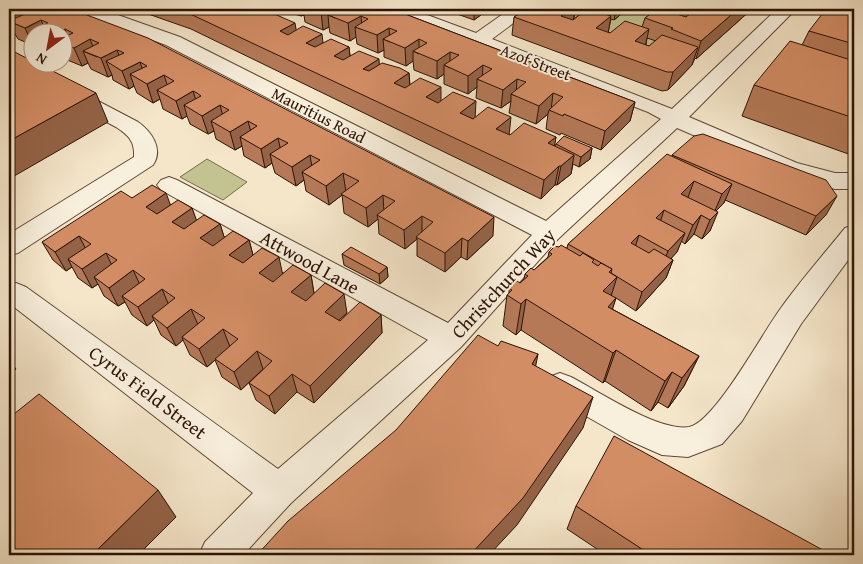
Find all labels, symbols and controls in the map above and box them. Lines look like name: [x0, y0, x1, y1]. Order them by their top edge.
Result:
north arrow: [22, 22, 72, 72]
street label: Azof Street: [497, 38, 575, 87]
text: N: [31, 48, 50, 70]
street label: Mauritius Road: [268, 81, 371, 149]
street label: Christchurch Way: [444, 221, 562, 344]
street label: Attwood Lane: [255, 223, 365, 301]
street label: Cyrus Field Street: [83, 338, 213, 446]

